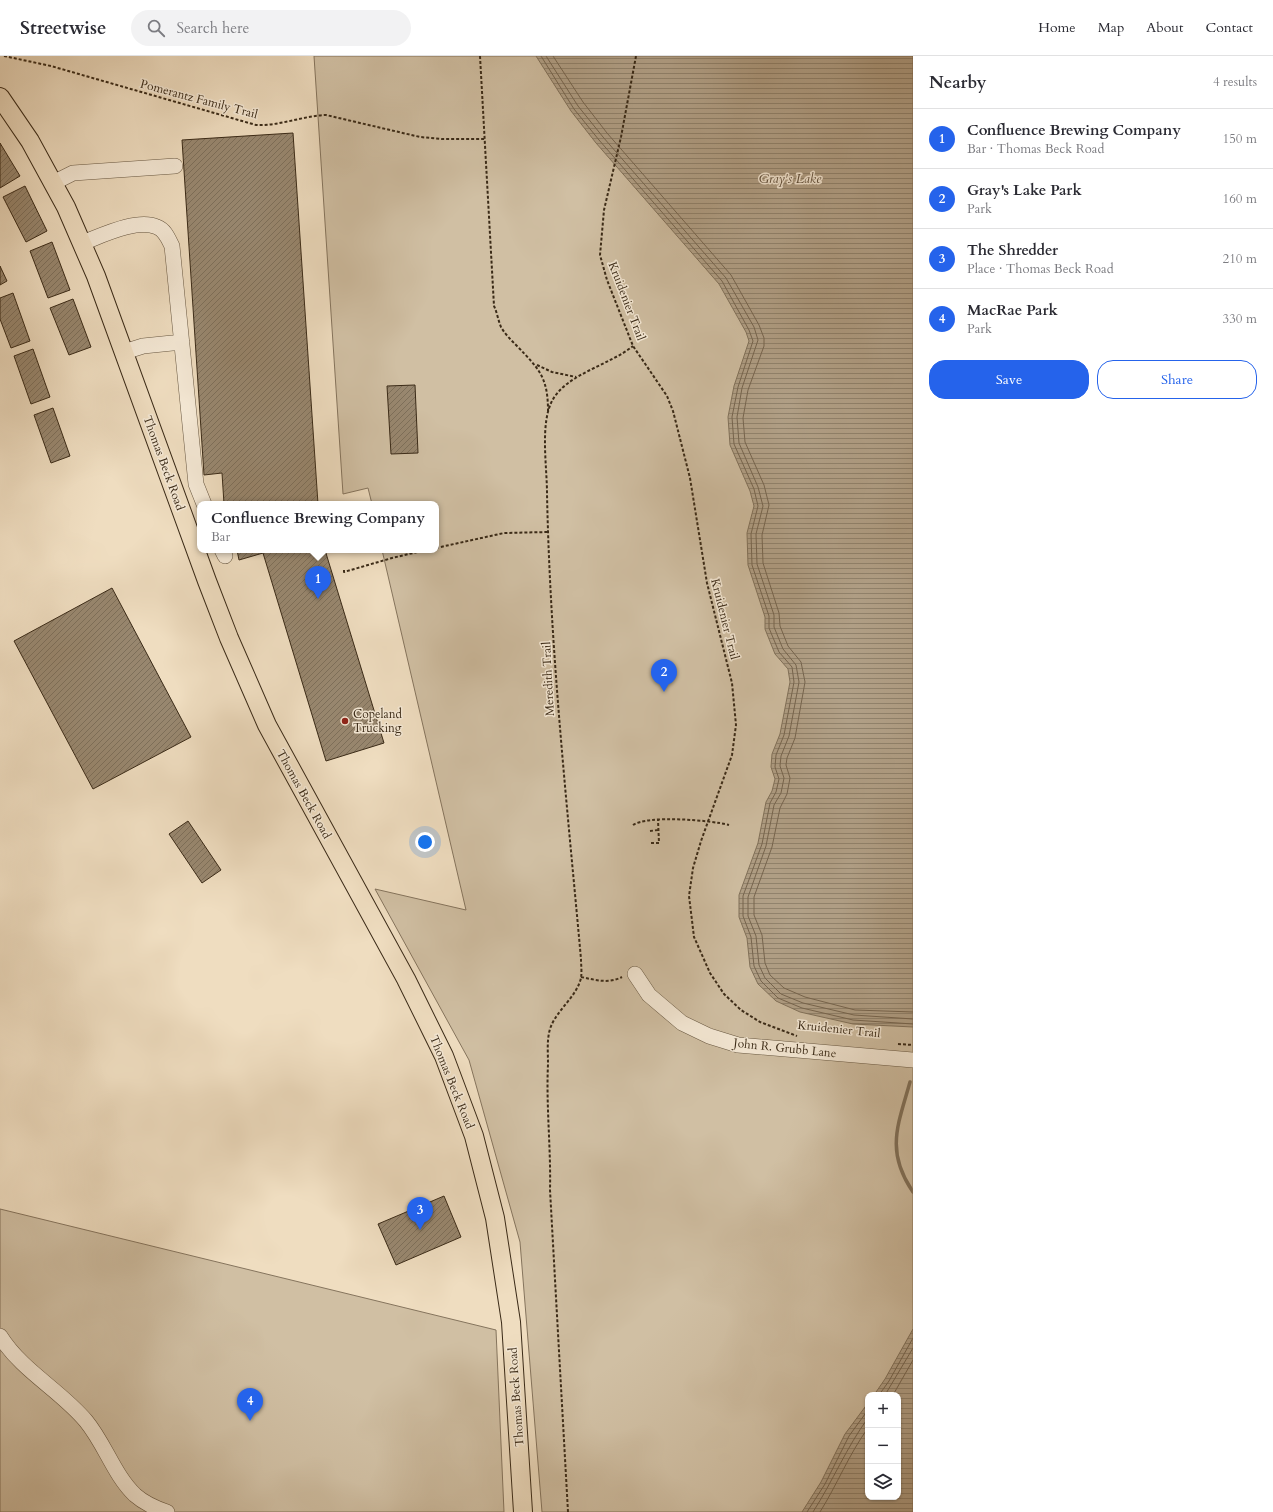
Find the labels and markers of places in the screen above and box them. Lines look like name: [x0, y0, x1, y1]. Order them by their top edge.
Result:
pin: 1: [305, 566, 331, 599]
pin: 2: [651, 659, 677, 692]
place label: Copeland Trucking: [353, 706, 403, 736]
marker: Copeland Trucking: [340, 716, 350, 726]
pin: 3: [407, 1197, 433, 1230]
pin: 4: [237, 1388, 263, 1421]

